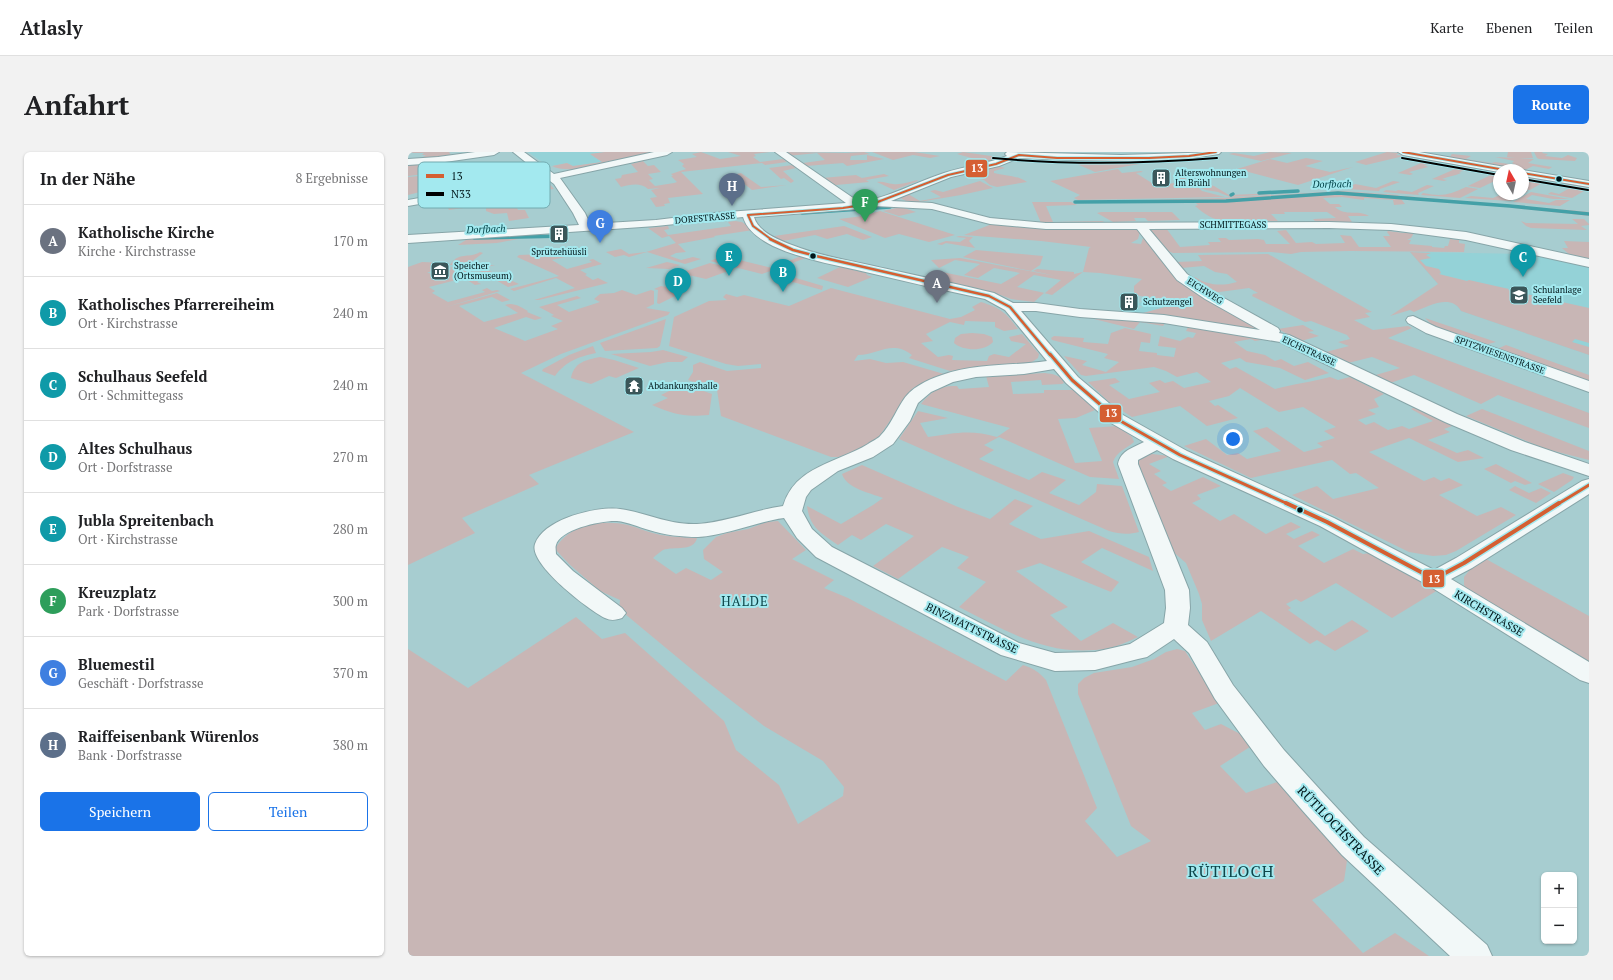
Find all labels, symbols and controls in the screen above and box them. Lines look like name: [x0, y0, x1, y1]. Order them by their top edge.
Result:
text: Atlasly: [20, 15, 82, 40]
text: Karte: [1430, 18, 1464, 37]
text: Ebenen: [1486, 18, 1532, 37]
text: Teilen: [1554, 18, 1593, 37]
button: Route: [1513, 85, 1589, 124]
text: Anfahrt: [24, 86, 130, 123]
line badge: 13: [965, 159, 988, 178]
text: 13: [971, 161, 983, 175]
legend: [418, 162, 550, 208]
north arrow: [1493, 164, 1529, 200]
text: In der Nähe: [40, 167, 135, 190]
building icon: Alterswohnungen Im Brühl: [1150, 167, 1172, 189]
place label: Alterswohnungen Im Brühl: [1175, 167, 1247, 189]
text: 8 Ergebnisse: [295, 169, 368, 187]
text: 13: [451, 169, 463, 183]
pin: H: [719, 173, 745, 206]
unlabelled marker: [1554, 174, 1564, 184]
water label: Dorfbach: [1311, 177, 1352, 191]
text: N33: [451, 187, 471, 201]
pin: F: [852, 189, 878, 222]
street label: DORFSTRASSE: [674, 209, 736, 227]
pin: G: [587, 210, 613, 243]
street label: SCHMITTEGASS: [1200, 219, 1266, 231]
text: Katholische Kirche: [78, 222, 214, 242]
water label: Dorfbach: [465, 222, 506, 236]
building icon: Sprützehüüsli: [548, 223, 570, 245]
text: A: [48, 232, 58, 250]
text: 170 m: [333, 232, 368, 250]
text: Kirche · Kirchstrasse: [78, 242, 196, 260]
pin: E: [716, 243, 742, 276]
pin: C: [1510, 244, 1536, 277]
place label: Sprützehüüsli: [531, 246, 587, 258]
unlabelled marker: [808, 251, 818, 261]
pin: B: [770, 259, 796, 292]
museum icon: Speicher (Ortsmuseum): [429, 260, 451, 282]
place label: Speicher (Ortsmuseum): [454, 260, 512, 282]
pin: D: [665, 268, 691, 301]
pin: A: [924, 270, 950, 303]
street label: EICHWEG: [1185, 275, 1226, 307]
school or university icon: Schulanlage Seefeld: [1508, 284, 1530, 306]
place label: Schulanlage Seefeld: [1533, 284, 1582, 306]
building icon: Schutzengel: [1118, 291, 1140, 313]
text: Katholisches Pfarrereiheim: [78, 294, 274, 314]
place label: Schutzengel: [1143, 296, 1192, 308]
text: B: [49, 304, 57, 322]
text: 240 m: [333, 304, 368, 322]
text: Ort · Kirchstrasse: [78, 314, 178, 332]
street label: EICHSTRASSE: [1280, 333, 1338, 369]
street label: SPITZWIESENSTRASSE: [1453, 333, 1547, 377]
text: Schulhaus Seefeld: [78, 366, 208, 386]
temple icon: Abdankungshalle: [623, 375, 645, 397]
text: C: [49, 376, 57, 394]
text: 240 m: [333, 376, 368, 394]
place label: Abdankungshalle: [648, 380, 718, 392]
text: Ort · Schmittegass: [78, 386, 184, 404]
line badge: 13: [1099, 404, 1122, 423]
text: 13: [1105, 406, 1117, 420]
your location: [1223, 429, 1243, 449]
text: Altes Schulhaus: [78, 438, 192, 458]
text: D: [48, 448, 58, 466]
text: 270 m: [333, 448, 368, 466]
text: Ort · Dorfstrasse: [78, 458, 173, 476]
unlabelled marker: [1295, 505, 1305, 515]
text: Jubla Spreitenbach: [78, 510, 214, 530]
text: E: [49, 520, 57, 538]
text: 280 m: [333, 520, 368, 538]
text: Ort · Kirchstrasse: [78, 530, 178, 548]
line badge: 13: [1422, 569, 1445, 588]
text: 13: [1428, 572, 1440, 586]
text: Kreuzplatz: [78, 582, 156, 602]
street label: KIRCHSTRASSE: [1452, 587, 1526, 639]
text: F: [49, 592, 57, 610]
text: 300 m: [333, 592, 368, 610]
district label: HALDE: [721, 592, 769, 610]
street label: BINZMATTSTRASSE: [924, 600, 1020, 656]
text: Park · Dorfstrasse: [78, 602, 179, 620]
text: Bluemestil: [78, 654, 155, 674]
text: G: [48, 664, 58, 682]
text: 370 m: [333, 664, 368, 682]
text: Geschäft · Dorfstrasse: [78, 674, 204, 692]
text: Raiffeisenbank Würenlos: [78, 726, 259, 746]
text: H: [48, 736, 58, 754]
text: 380 m: [333, 736, 368, 754]
text: Bank · Dorfstrasse: [78, 746, 182, 764]
street label: RÜTILOCHSTRASSE: [1294, 781, 1388, 879]
button: Speichern: [40, 792, 200, 831]
button: Teilen: [208, 792, 368, 831]
district label: RÜTILOCH: [1188, 860, 1274, 882]
map controls: [1541, 872, 1577, 944]
button: +: [1541, 872, 1577, 908]
button: −: [1541, 908, 1577, 944]

